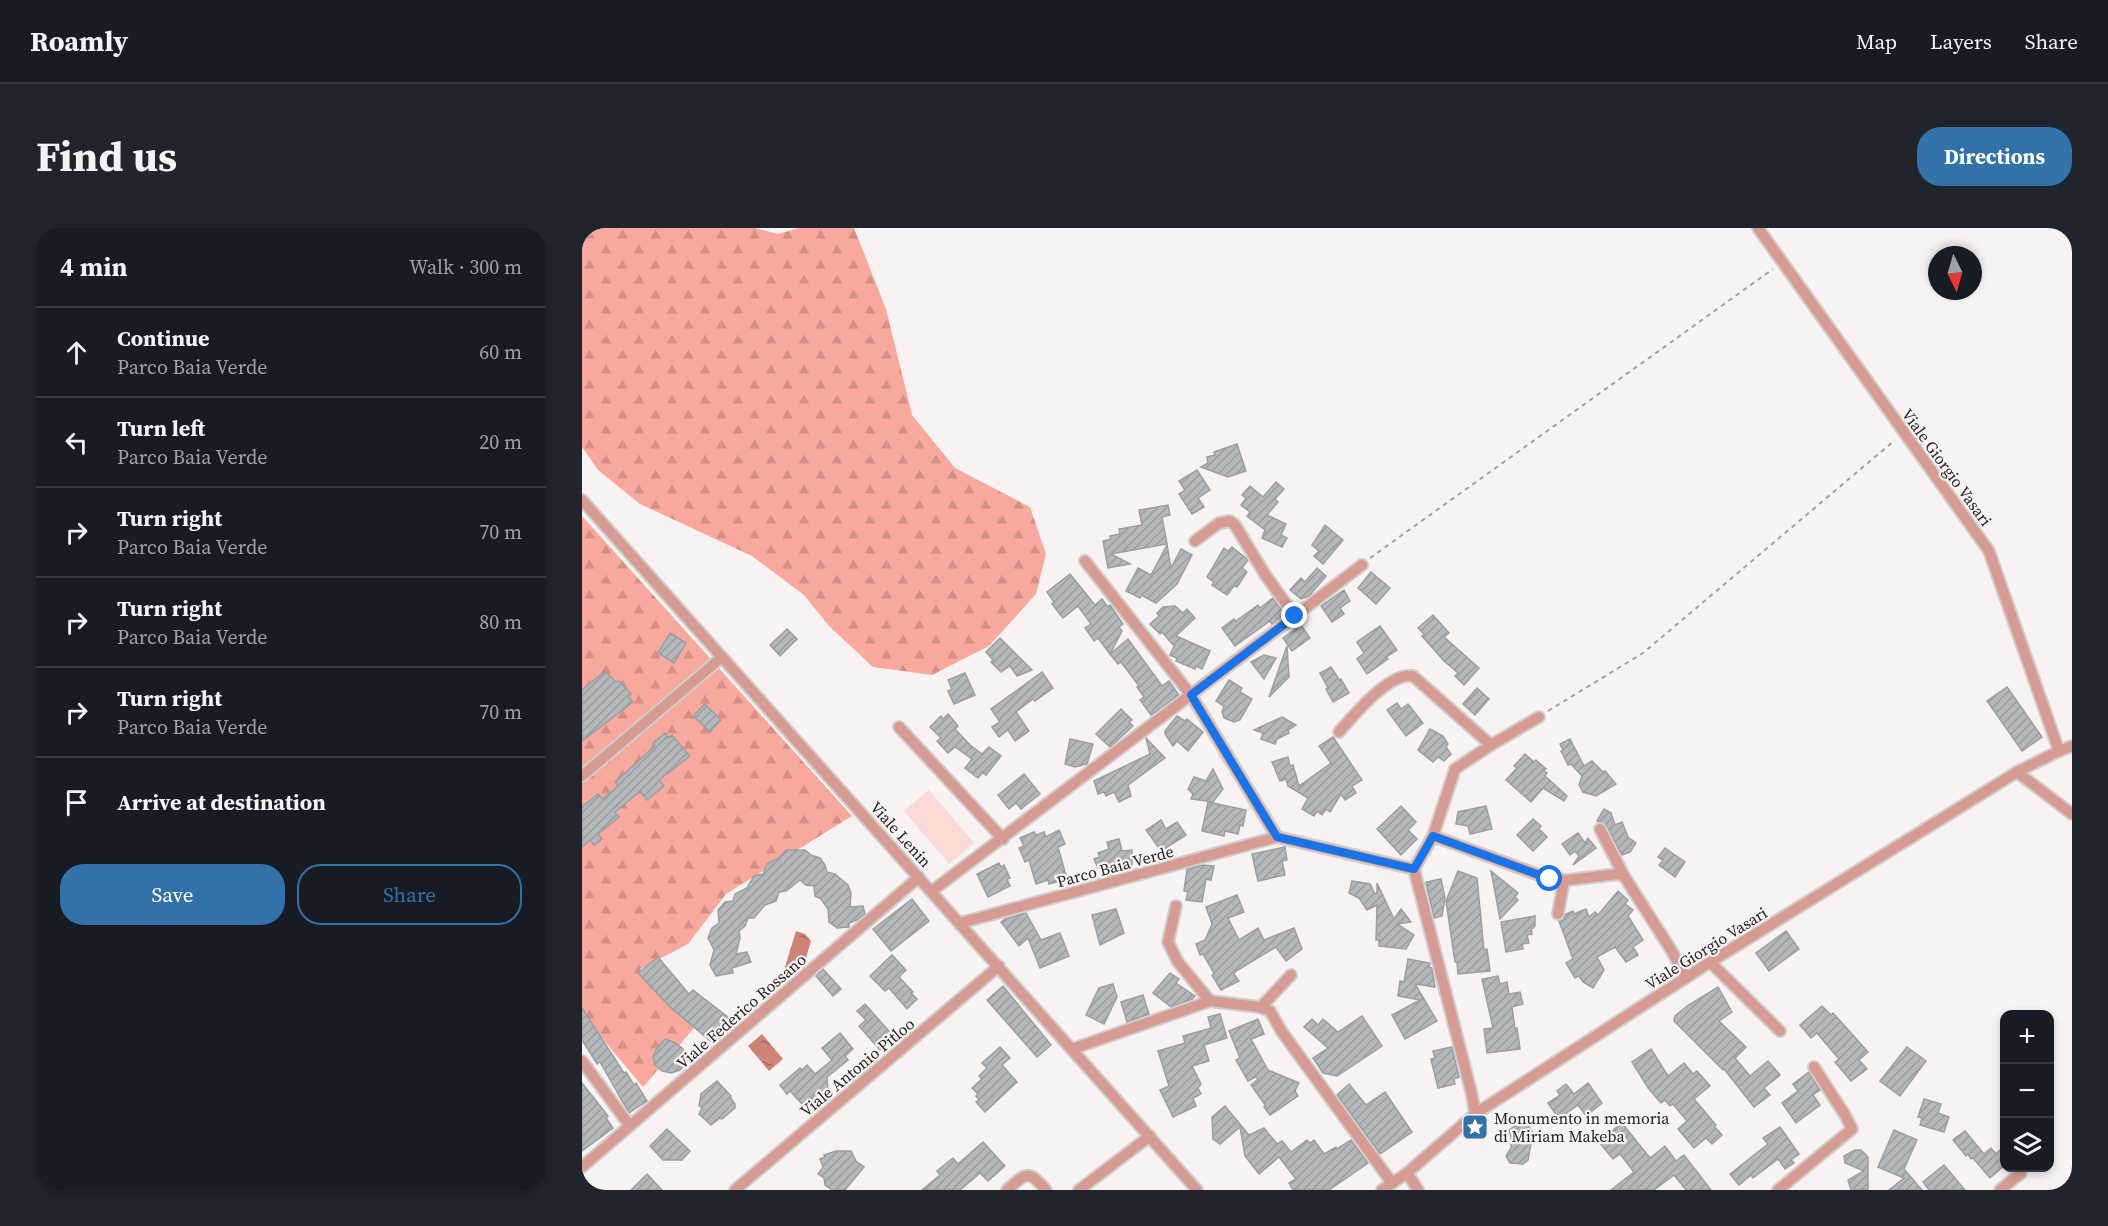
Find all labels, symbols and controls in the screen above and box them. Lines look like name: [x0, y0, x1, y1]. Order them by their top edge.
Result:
text: Roamly: [30, 22, 128, 60]
text: Map: [1856, 27, 1897, 56]
text: Layers: [1930, 27, 1992, 56]
text: Share: [2025, 27, 2078, 56]
text: Find us: [36, 127, 177, 185]
button: Directions: [1917, 127, 2072, 186]
north arrow: [1928, 246, 1982, 300]
text: 4 min: [60, 249, 127, 285]
text: Walk · 300 m: [409, 253, 522, 281]
text: Continue: [117, 323, 210, 353]
icon: ahead: [60, 336, 93, 369]
text: 60 m: [479, 338, 522, 366]
text: Parco Baia Verde: [117, 353, 268, 381]
street label: Viale Giorgio Vasari: [1897, 404, 1997, 530]
text: Turn left: [117, 413, 205, 443]
icon: left: [60, 426, 93, 459]
text: 20 m: [479, 428, 522, 456]
text: Parco Baia Verde: [117, 443, 268, 471]
text: Turn right: [117, 503, 222, 533]
icon: right: [60, 516, 93, 549]
text: 70 m: [479, 518, 522, 546]
text: Parco Baia Verde: [117, 533, 268, 561]
text: Turn right: [117, 593, 222, 623]
route end: [1281, 602, 1307, 628]
icon: right: [60, 606, 93, 639]
text: 80 m: [479, 608, 522, 636]
text: Parco Baia Verde: [117, 623, 268, 651]
text: Turn right: [117, 683, 222, 713]
icon: right: [60, 696, 93, 729]
text: 70 m: [479, 698, 522, 726]
text: Parco Baia Verde: [117, 713, 268, 741]
icon: arrive: [60, 786, 93, 819]
text: Arrive at destination: [117, 787, 326, 817]
street label: Viale Lenin: [865, 796, 937, 872]
street label: Parco Baia Verde: [1054, 840, 1176, 892]
button: Save: [60, 864, 285, 925]
button: Share: [297, 864, 522, 925]
route start: [1536, 865, 1562, 891]
street label: Viale Giorgio Vasari: [1641, 901, 1771, 994]
street label: Viale Federico Rossano: [671, 948, 811, 1073]
map controls: [2000, 1010, 2054, 1172]
button: +: [2000, 1010, 2054, 1064]
street label: Viale Antonio Pitloo: [795, 1012, 919, 1121]
button: −: [2000, 1064, 2054, 1118]
place label: Monumento in memoria di Miriam Makeba: [1494, 1107, 1670, 1147]
place icon: Monumento in memoria di Miriam Makeba: [1460, 1112, 1490, 1142]
button: layers: [2000, 1118, 2054, 1172]

